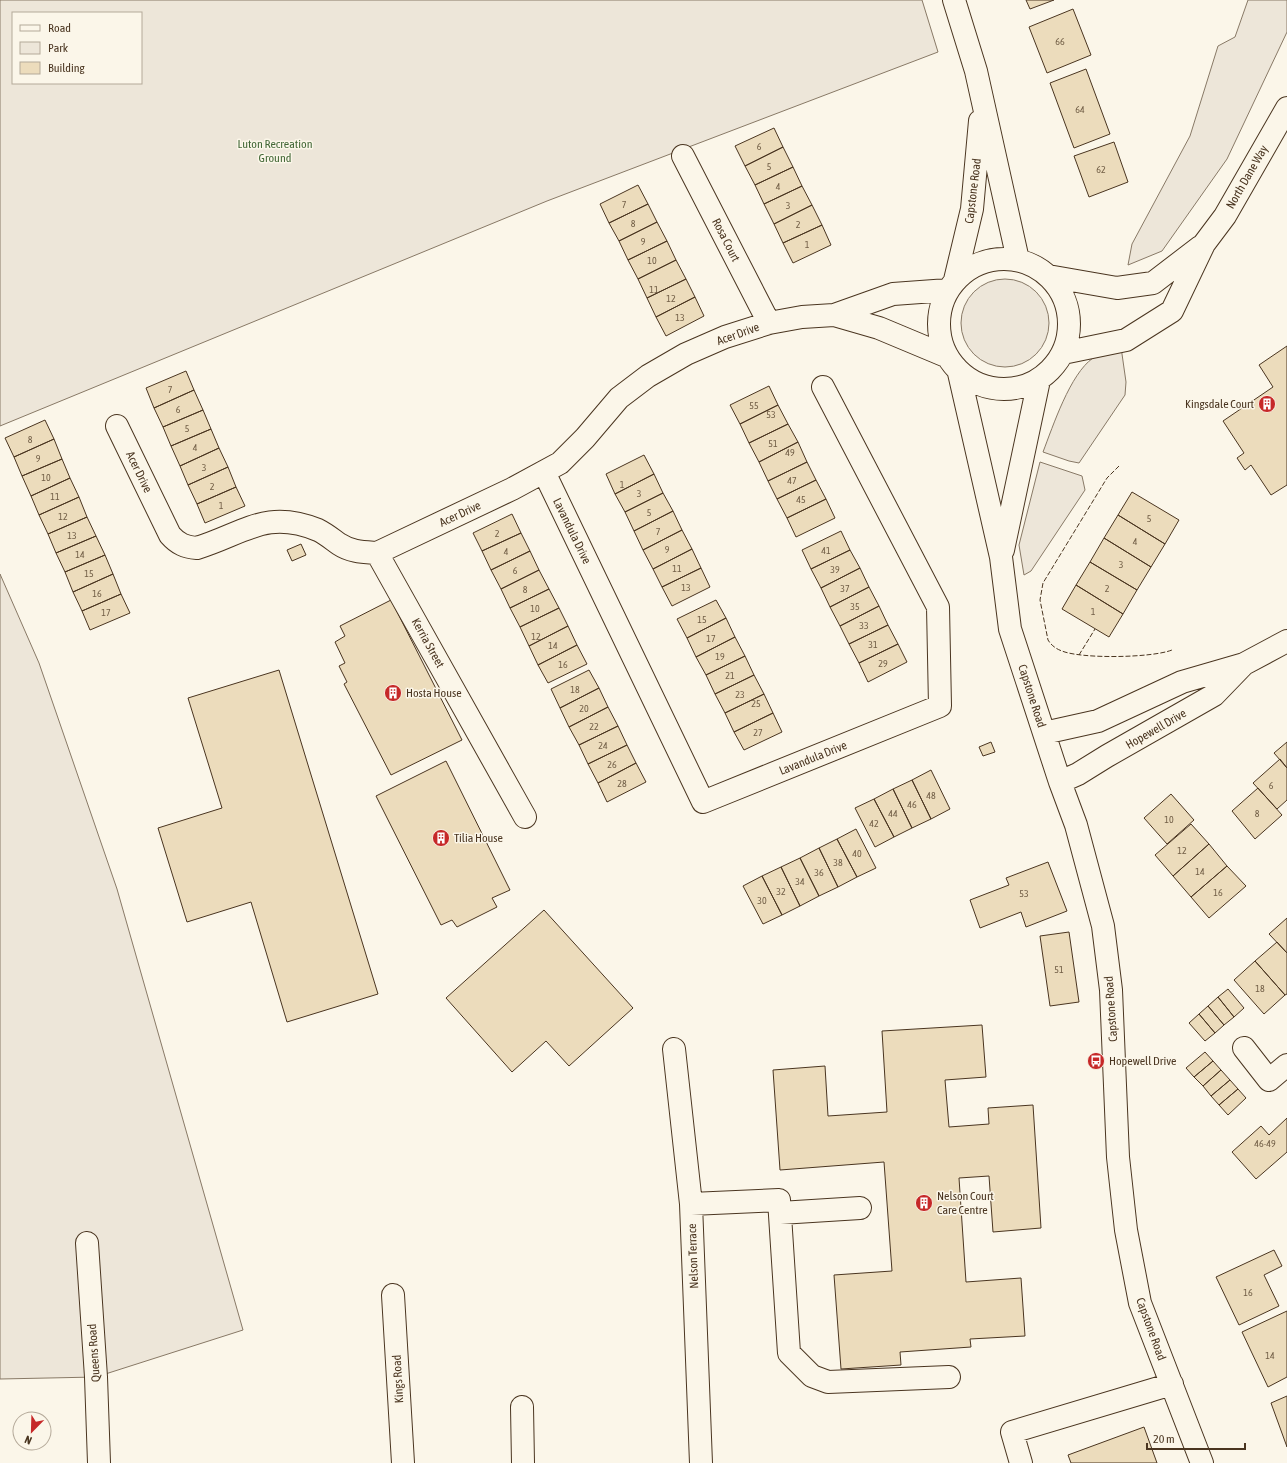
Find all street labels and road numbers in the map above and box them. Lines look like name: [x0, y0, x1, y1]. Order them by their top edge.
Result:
street label: North Dane Way: [1223, 143, 1271, 211]
street label: Capstone Road: [962, 158, 984, 224]
street label: Rosa Court: [709, 216, 743, 265]
street label: Acer Drive: [715, 320, 761, 348]
street label: Acer Drive: [123, 449, 155, 495]
street label: Lavandula Drive: [550, 496, 594, 566]
street label: Acer Drive: [437, 498, 483, 530]
street label: Kerria Street: [409, 616, 448, 671]
street label: Capstone Road: [1015, 663, 1049, 729]
street label: Hopewell Drive: [1123, 706, 1189, 752]
street label: Lavandula Drive: [777, 738, 849, 778]
street label: Capstone Road: [1102, 976, 1120, 1042]
street label: Nelson Terrace: [685, 1223, 701, 1289]
street label: Capstone Road: [1133, 1296, 1169, 1362]
street label: Queens Road: [85, 1323, 103, 1383]
street label: Kings Road: [390, 1354, 406, 1404]

